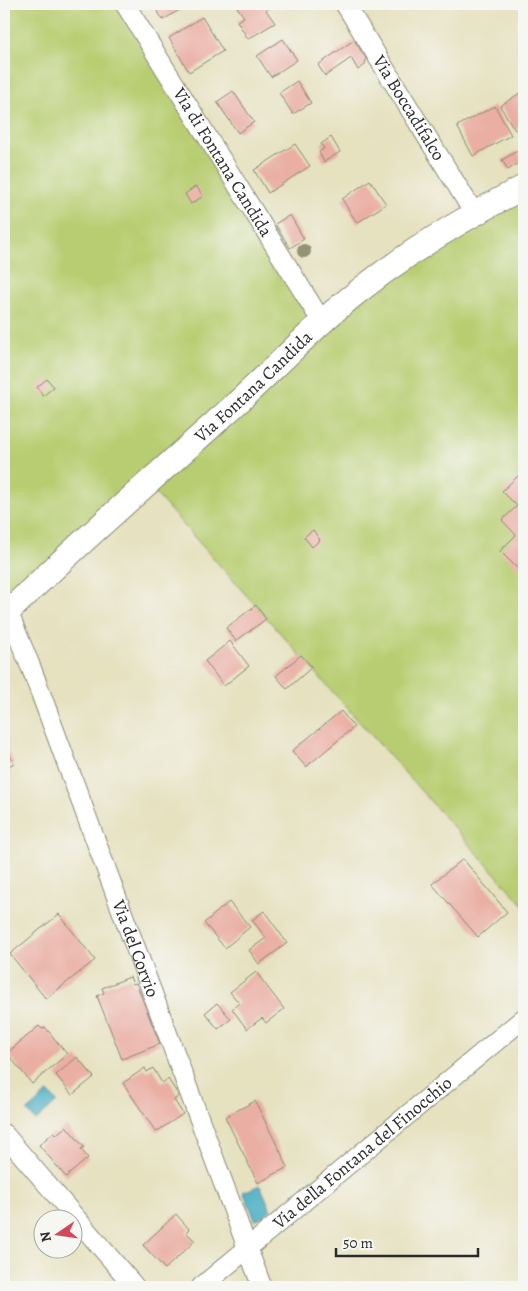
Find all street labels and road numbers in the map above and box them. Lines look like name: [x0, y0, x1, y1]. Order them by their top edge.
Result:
street label: Via Boccadifalco: [367, 50, 451, 165]
street label: Via di Fontana Candida: [167, 82, 279, 242]
street label: Via Fontana Candida: [189, 325, 318, 448]
street label: Via del Corvio: [106, 896, 165, 1001]
street label: Via della Fontana del Finocchio: [267, 1071, 457, 1235]

